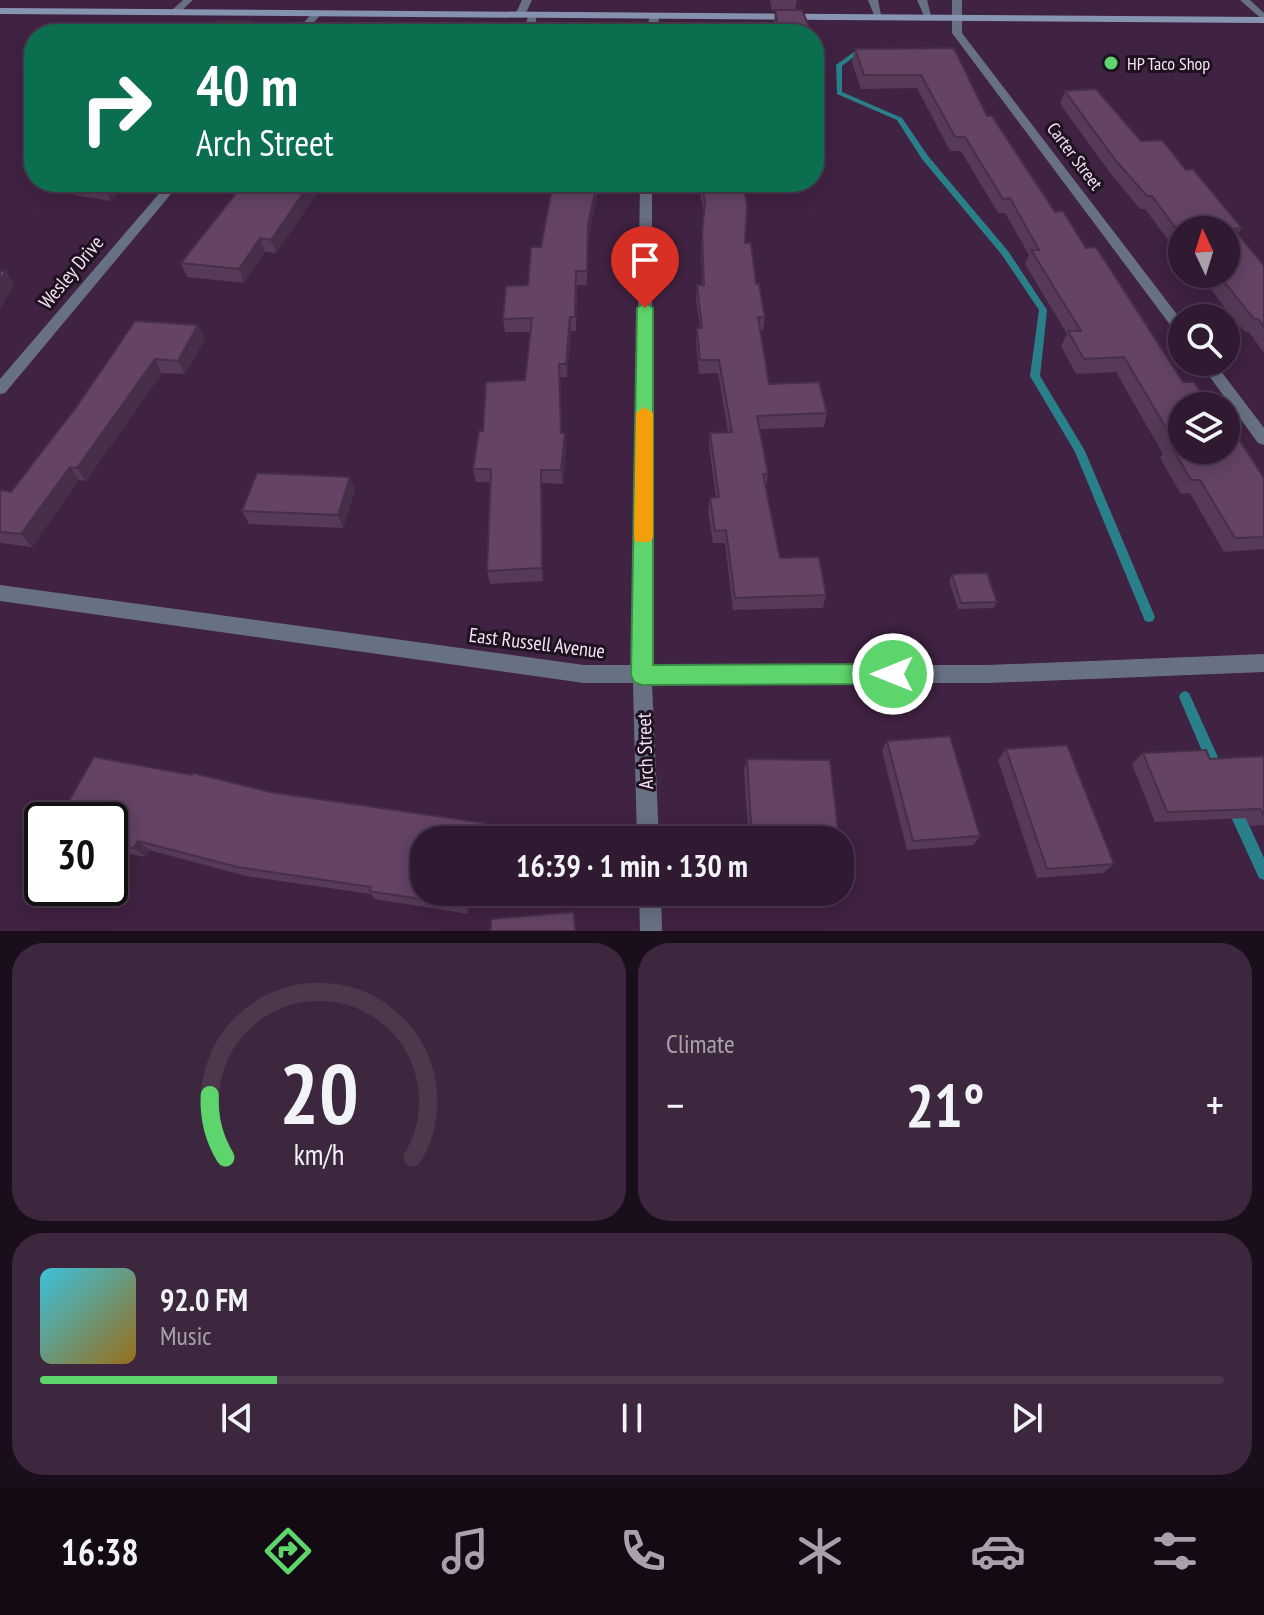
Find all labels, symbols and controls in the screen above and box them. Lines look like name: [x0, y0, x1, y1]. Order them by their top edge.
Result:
text: 40 m: [196, 49, 298, 121]
place label: HP Taco Shop: [1127, 52, 1210, 75]
marker: HP Taco Shop: [1102, 54, 1120, 72]
icon: right: [64, 56, 168, 160]
street label: Carter Street: [1042, 118, 1108, 194]
text: Arch Street: [196, 119, 334, 166]
north arrow: [1168, 216, 1240, 288]
map controls: [1168, 216, 1240, 464]
pin: [611, 226, 679, 308]
street label: Wesley Drive: [33, 230, 109, 314]
icon: arrive: [623, 238, 667, 282]
button: search: [1168, 304, 1240, 376]
button: layers: [1168, 392, 1240, 464]
street label: East Russell Avenue: [468, 622, 606, 664]
position arrow: [851, 632, 935, 716]
street label: Arch Street: [631, 712, 659, 790]
speed limit sign: 30: [24, 802, 128, 906]
text: 16:39 · 1 min · 130 m: [516, 846, 748, 885]
text: Climate: [666, 1027, 735, 1060]
text: 20: [279, 1039, 359, 1147]
text: 21°: [905, 1066, 985, 1144]
text: −: [666, 1076, 684, 1133]
text: +: [1206, 1076, 1224, 1133]
text: km/h: [294, 1136, 344, 1173]
text: 92.0 FM: [160, 1280, 248, 1319]
text: Music: [160, 1319, 212, 1352]
icon: previous: [215, 1396, 259, 1440]
icon: pause: [610, 1396, 654, 1440]
icon: next: [1005, 1396, 1049, 1440]
icon: directions: [260, 1523, 316, 1579]
icon: music: [437, 1523, 493, 1579]
icon: phone: [615, 1523, 671, 1579]
icon: climate: [792, 1523, 848, 1579]
icon: car: [970, 1523, 1026, 1579]
icon: filters: [1147, 1523, 1203, 1579]
text: 16:38: [61, 1528, 139, 1575]

